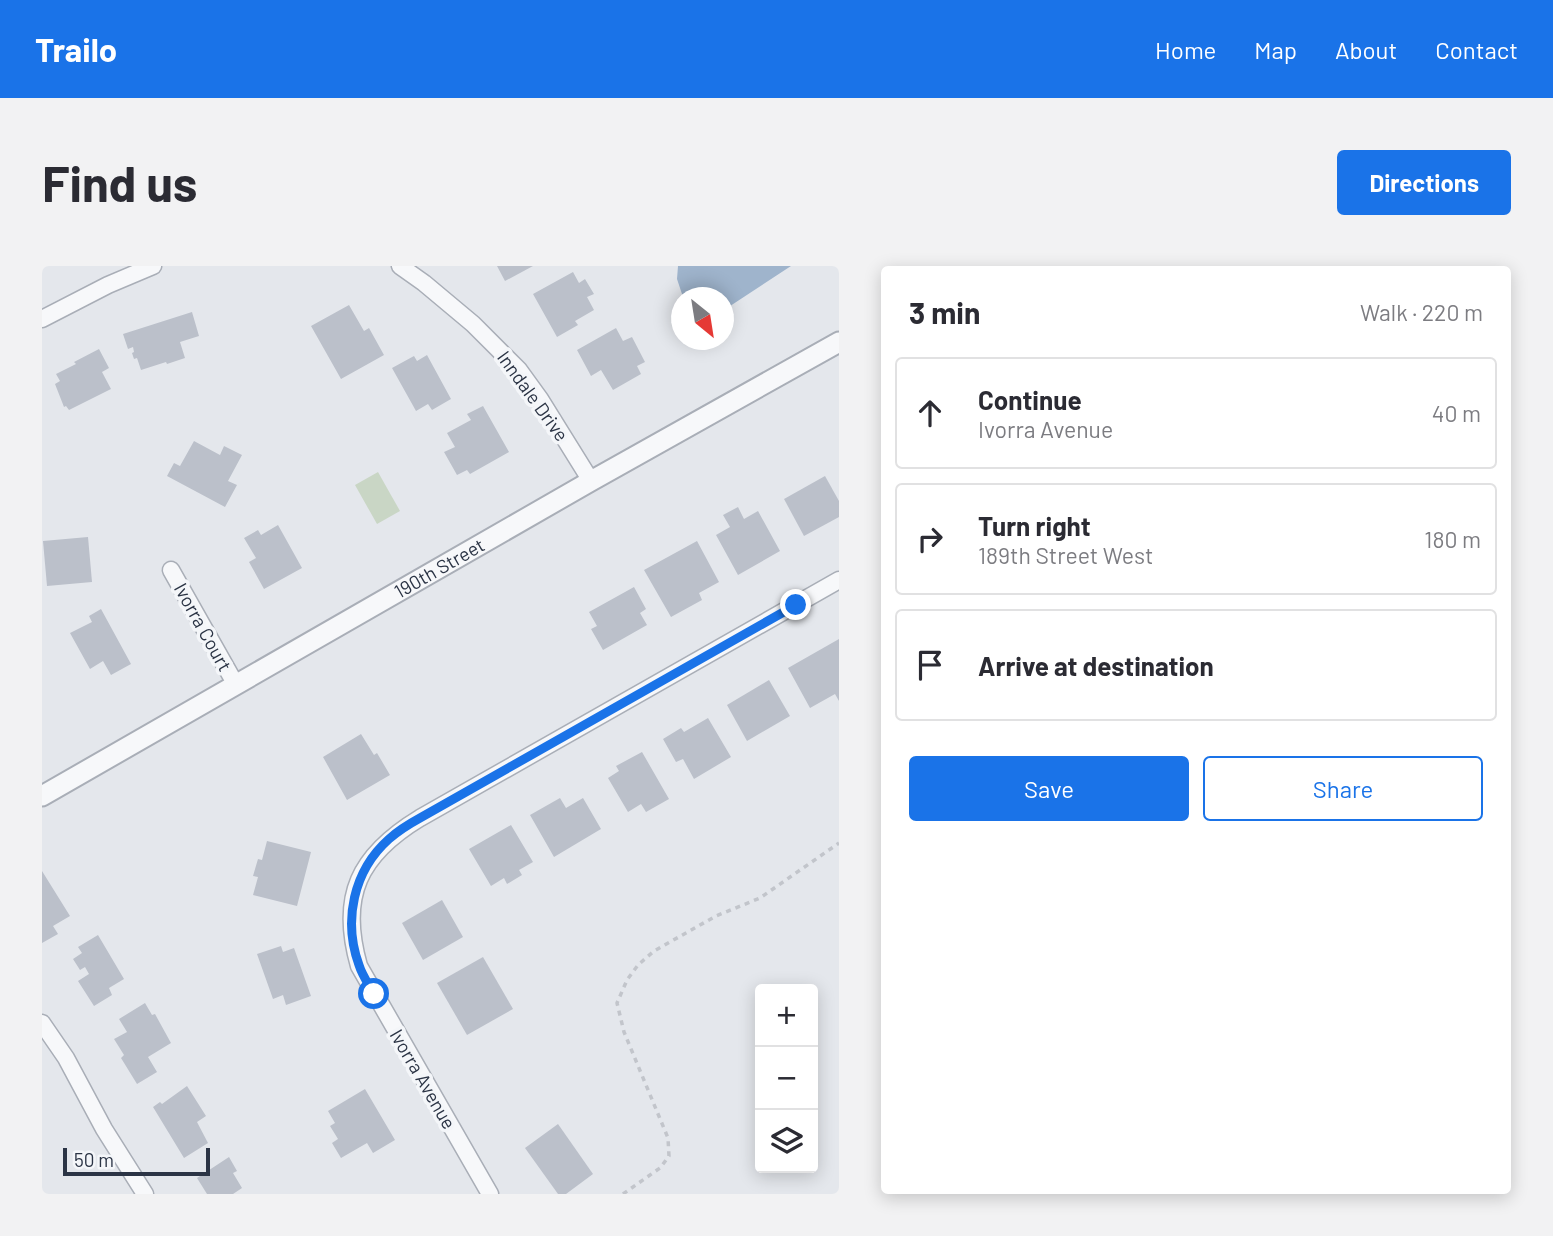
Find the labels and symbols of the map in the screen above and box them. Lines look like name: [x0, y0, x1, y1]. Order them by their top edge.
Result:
north arrow: [671, 287, 734, 350]
street label: Inndale Drive: [493, 346, 574, 445]
street label: 190th Street: [390, 533, 488, 603]
street label: Ivorra Court: [170, 579, 237, 675]
route end: [780, 589, 811, 620]
route start: [358, 978, 389, 1009]
street label: Ivorra Avenue: [386, 1025, 461, 1133]
scale bar: [63, 1145, 210, 1177]

